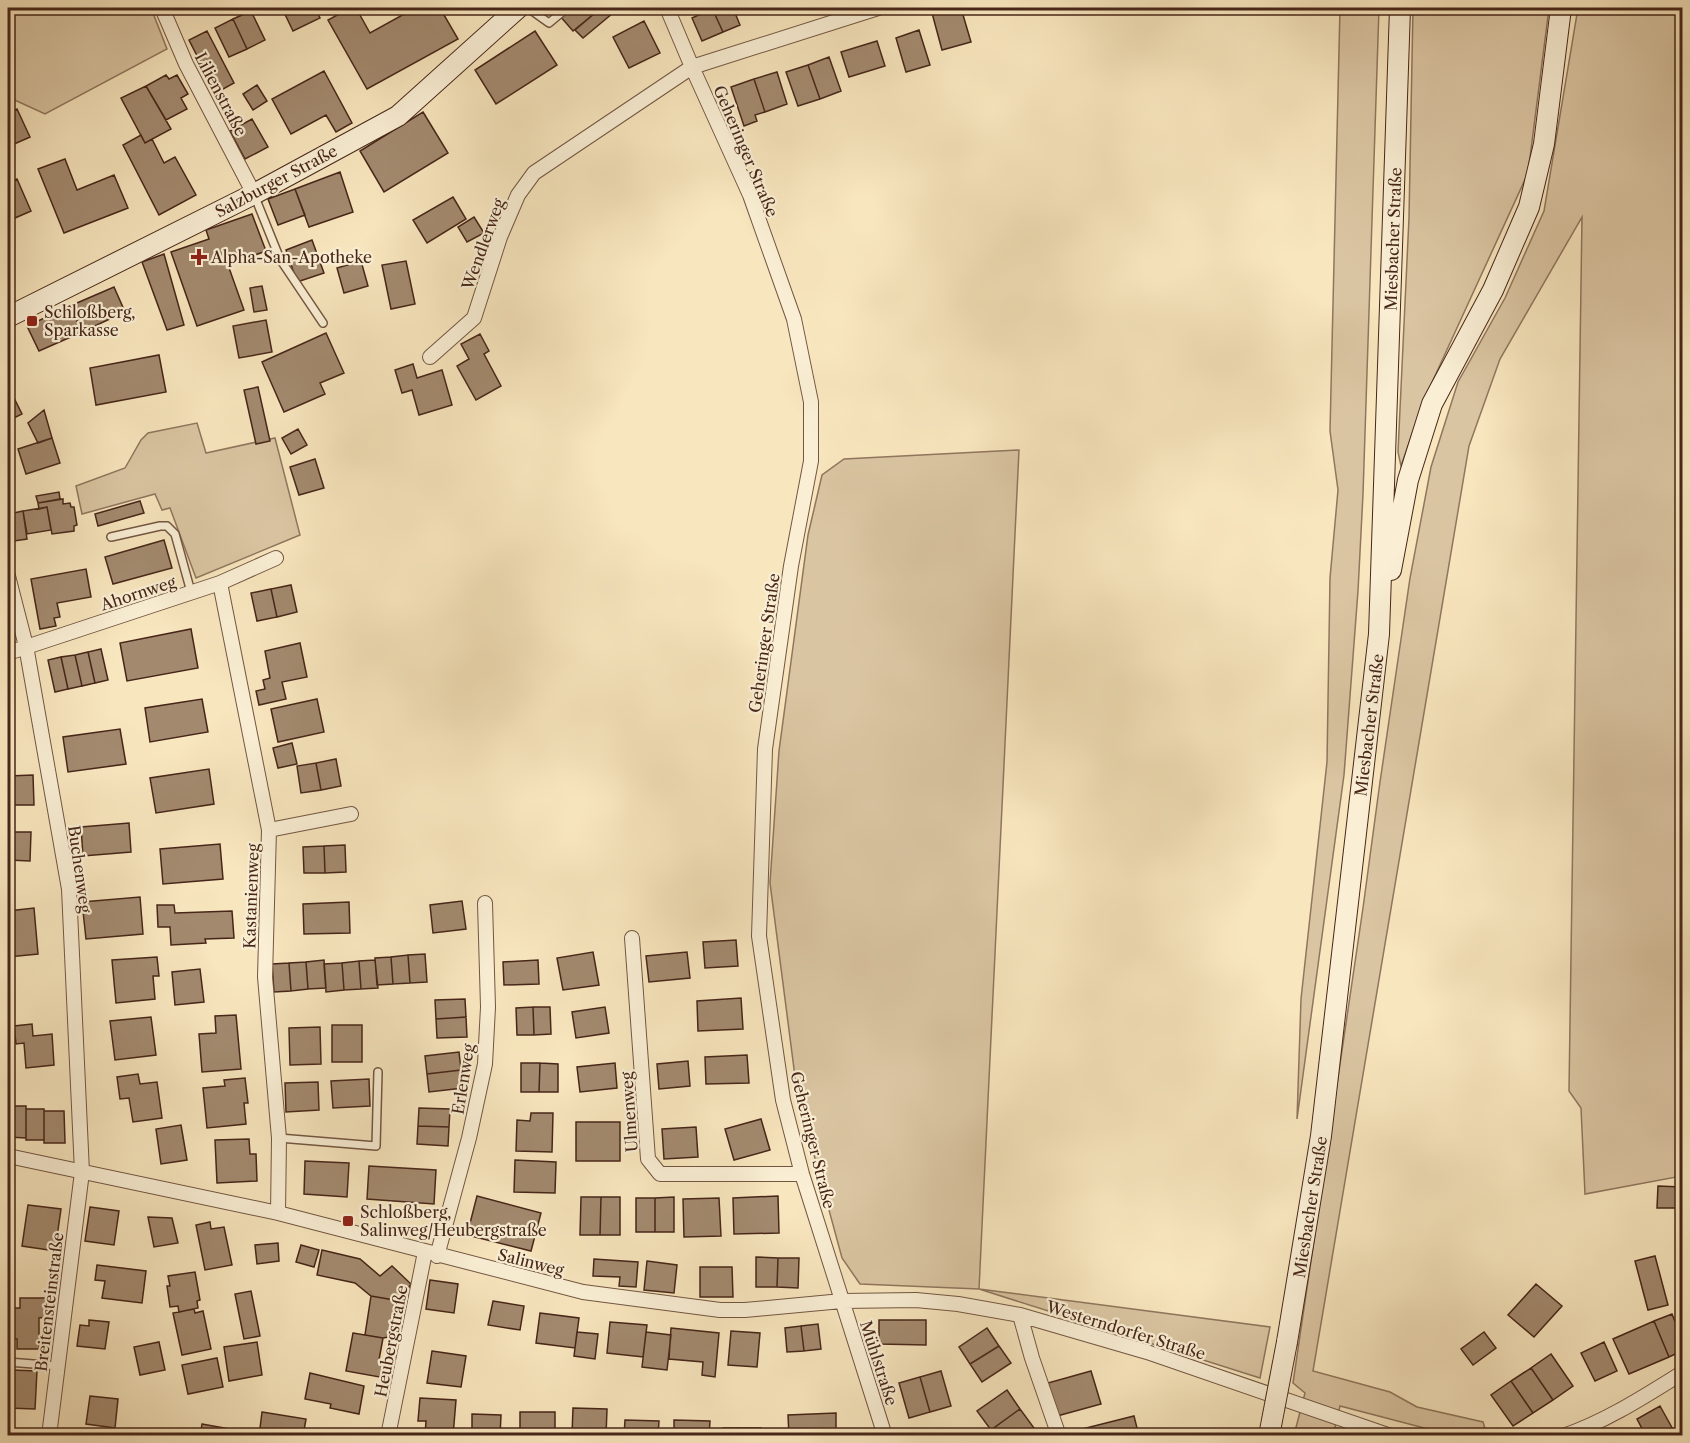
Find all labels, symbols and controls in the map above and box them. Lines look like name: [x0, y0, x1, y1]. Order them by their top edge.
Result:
street label: Lilienstraße: [191, 49, 251, 139]
street label: Geheringer Straße: [709, 82, 783, 220]
street label: Salzburger Straße: [211, 140, 341, 222]
street label: Miesbacher Straße: [1381, 167, 1405, 311]
street label: Wendlerweg: [457, 195, 509, 293]
place label: Alpha-San-Apotheke: [210, 247, 372, 267]
marker: Alpha-San-Apotheke: [192, 250, 206, 264]
place label: Schloßberg, Sparkasse: [44, 302, 136, 340]
marker: Schloßberg, Sparkasse: [25, 314, 39, 328]
street label: Ahornweg: [97, 571, 179, 615]
street label: Geheringer Straße: [744, 572, 784, 714]
street label: Miesbacher Straße: [1350, 653, 1388, 797]
street label: Buchenweg: [64, 824, 96, 915]
street label: Kastanienweg: [239, 842, 263, 949]
street label: Erlenweg: [448, 1042, 479, 1116]
street label: Geheringer Straße: [786, 1069, 840, 1211]
street label: Ulmenweg: [616, 1070, 642, 1153]
street label: Miesbacher Straße: [1289, 1135, 1331, 1279]
place label: Schloßberg, Salinweg/Heubergstraße: [360, 1202, 547, 1240]
marker: Schloßberg, Salinweg/Heubergstraße: [341, 1214, 355, 1228]
street label: Breitensteinstraße: [31, 1231, 67, 1373]
street label: Salinweg: [496, 1244, 567, 1280]
street label: Heubergstraße: [370, 1283, 412, 1399]
street label: Westerndorfer Straße: [1043, 1296, 1208, 1364]
street label: Mühlstraße: [856, 1318, 902, 1408]

